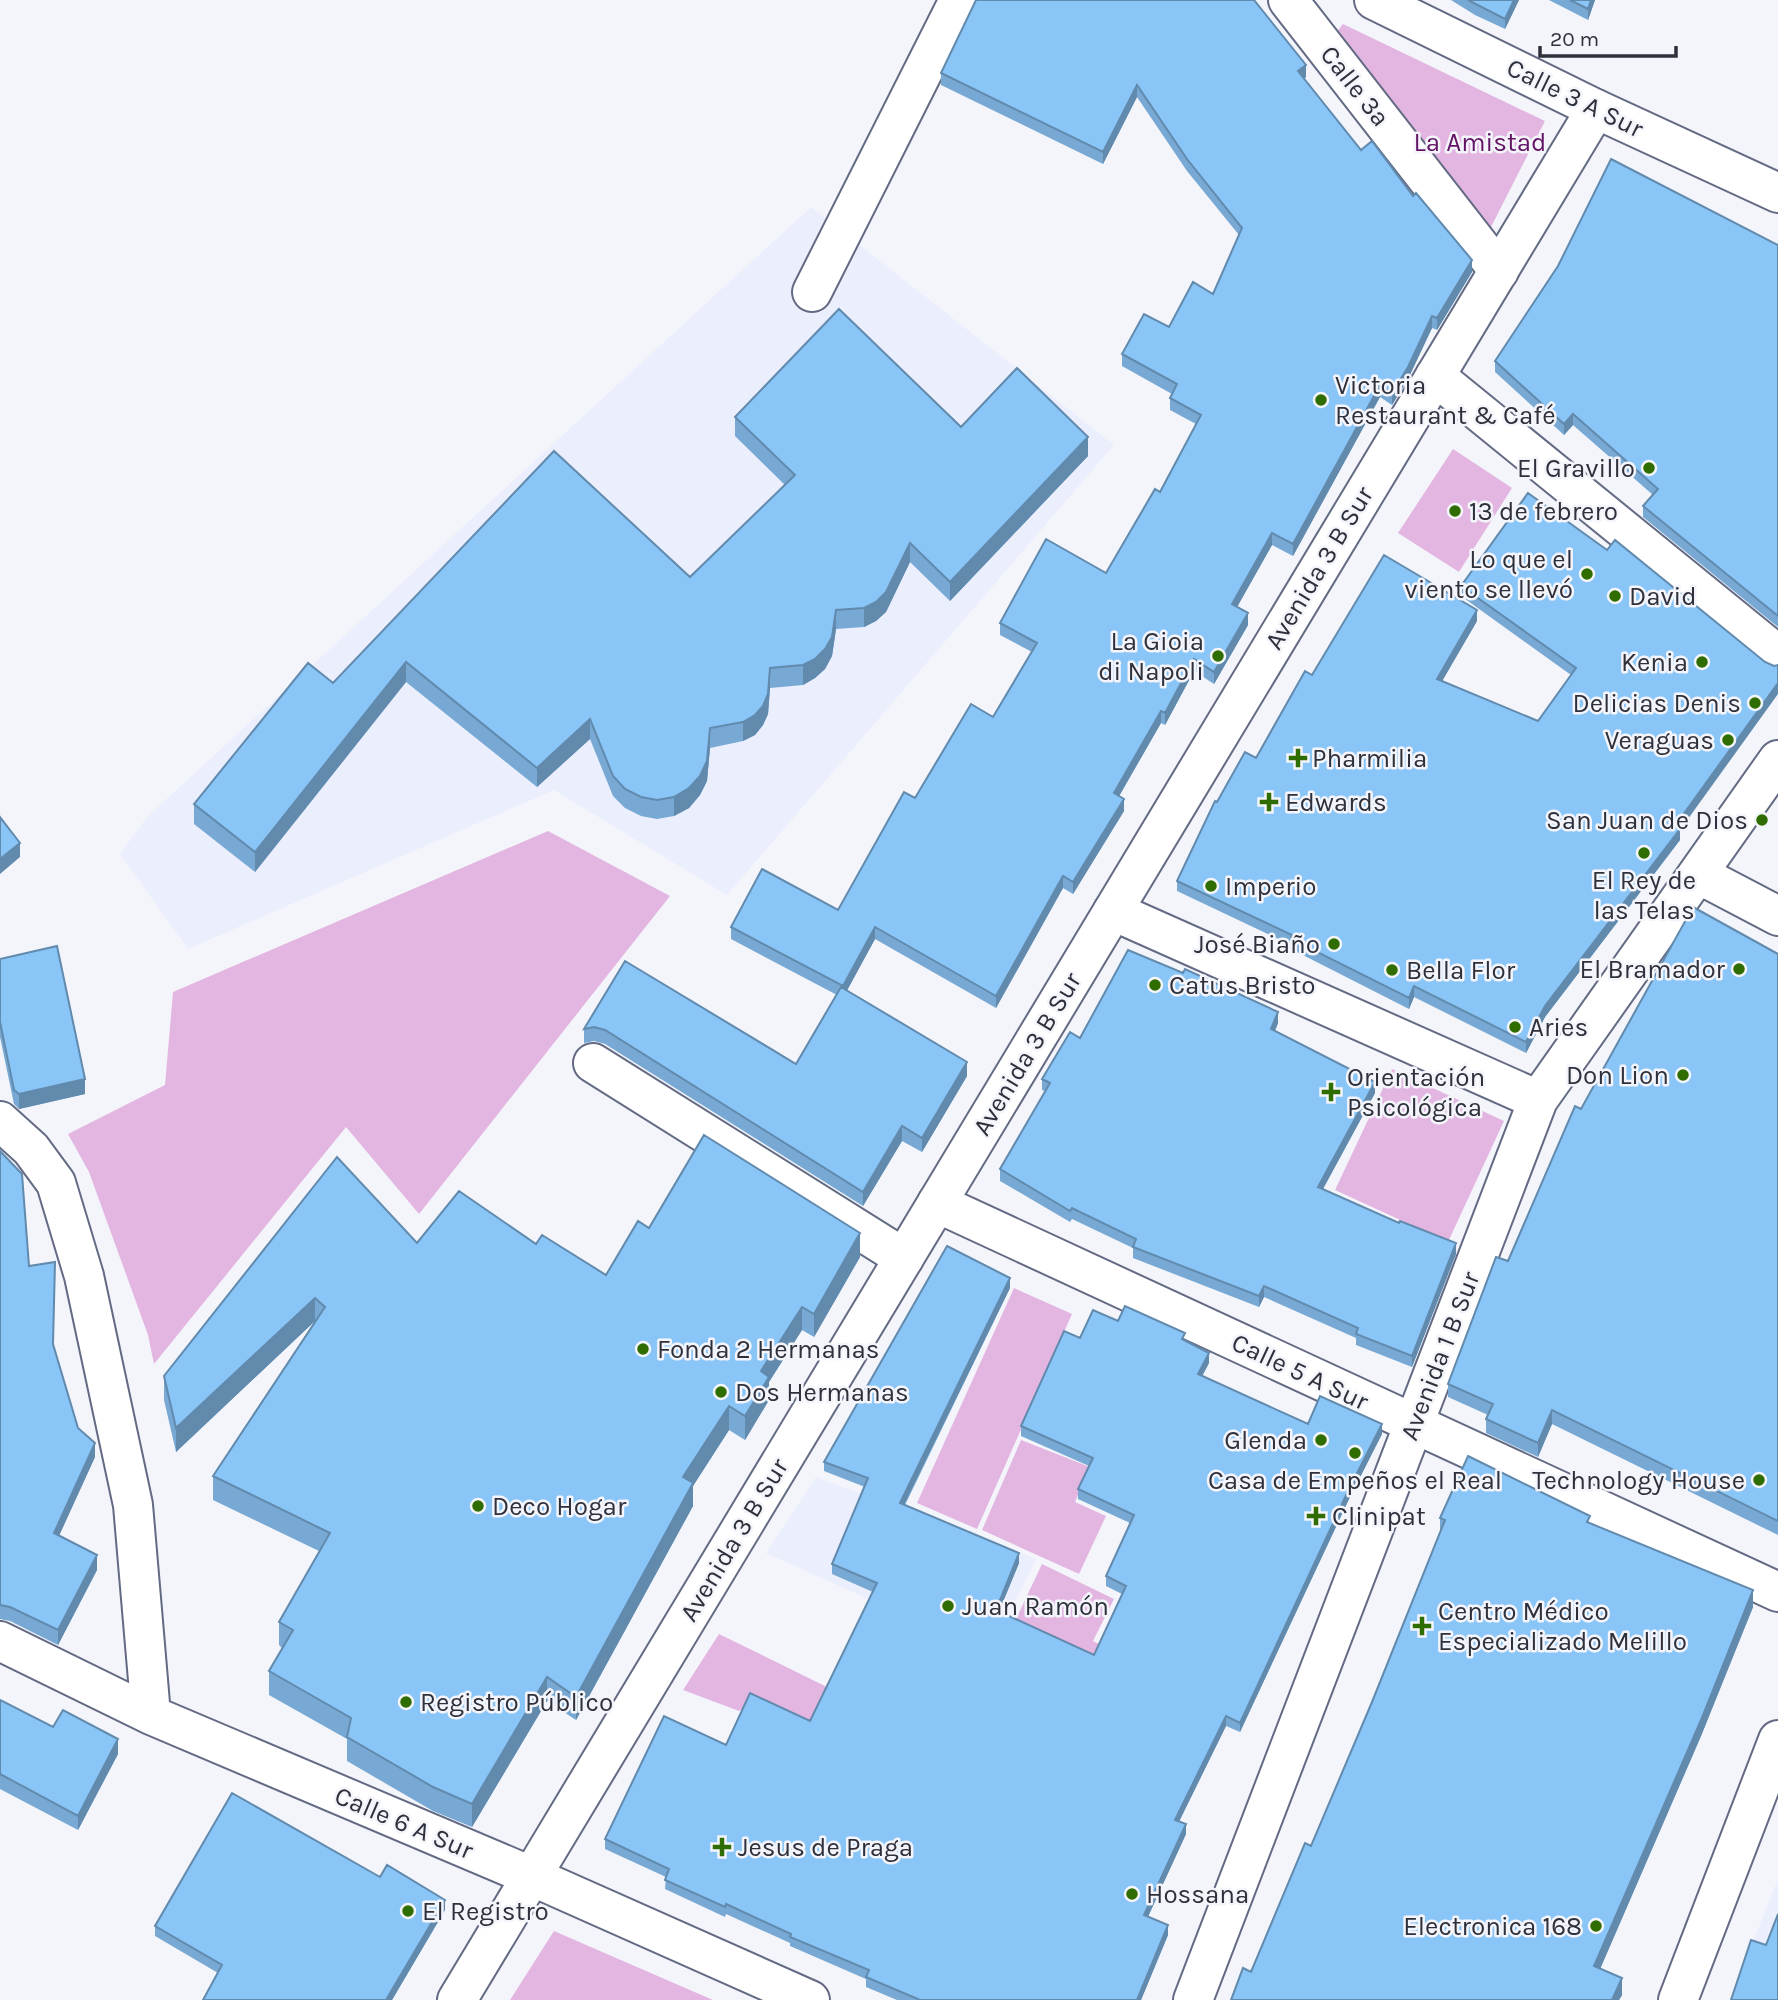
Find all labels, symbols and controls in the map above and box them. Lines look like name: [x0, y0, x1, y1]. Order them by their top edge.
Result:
scale bar: [1540, 14, 1676, 58]
text: 20 m: [1550, 27, 1599, 51]
street label: Calle 3a: [1314, 39, 1396, 133]
street label: Calle 3 A Sur: [1502, 52, 1649, 145]
park label: La Amistad: [1414, 127, 1546, 158]
place label: Victoria Restaurant & Café: [1335, 370, 1556, 431]
marker: Victoria Restaurant & Café: [1313, 392, 1329, 408]
place label: El Gravillo: [1517, 453, 1635, 484]
marker: El Gravillo: [1641, 460, 1657, 476]
street label: Avenida 3 B Sur: [1258, 480, 1380, 655]
place label: 13 de febrero: [1469, 496, 1618, 527]
marker: 13 de febrero: [1447, 503, 1463, 519]
place label: Lo que el viento se llevó: [1405, 544, 1573, 605]
marker: Lo que el viento se llevó: [1579, 566, 1595, 582]
place label: David: [1629, 581, 1697, 612]
marker: David: [1607, 588, 1623, 604]
place label: La Gioia di Napoli: [1098, 626, 1204, 687]
place label: Kenia: [1621, 647, 1688, 678]
marker: La Gioia di Napoli: [1210, 648, 1226, 664]
marker: Kenia: [1694, 654, 1710, 670]
place label: Delicias Denis: [1573, 688, 1741, 719]
marker: Delicias Denis: [1747, 695, 1763, 711]
place label: Veraguas: [1605, 725, 1714, 756]
marker: Veraguas: [1720, 732, 1736, 748]
place label: Pharmilia: [1312, 743, 1427, 774]
marker: Pharmilia: [1290, 750, 1306, 766]
place label: Edwards: [1285, 787, 1387, 818]
marker: Edwards: [1259, 792, 1279, 812]
place label: San Juan de Dios: [1546, 805, 1748, 836]
marker: San Juan de Dios: [1754, 812, 1770, 828]
marker: El Rey de las Telas: [1636, 845, 1652, 861]
place label: El Rey de las Telas: [1592, 865, 1696, 926]
place label: Imperio: [1225, 871, 1317, 902]
marker: Imperio: [1203, 878, 1219, 894]
place label: José Biaño: [1194, 929, 1320, 960]
marker: José Biaño: [1326, 936, 1342, 952]
place label: El Bramador: [1579, 954, 1726, 985]
place label: Bella Flor: [1406, 955, 1516, 986]
marker: El Bramador: [1731, 961, 1747, 977]
marker: Bella Flor: [1384, 962, 1400, 978]
street label: Avenida 3 B Sur: [966, 966, 1088, 1141]
place label: Catus Bristo: [1169, 970, 1316, 1001]
marker: Catus Bristo: [1147, 977, 1163, 993]
place label: Aries: [1529, 1012, 1588, 1043]
marker: Aries: [1507, 1019, 1523, 1035]
place label: Don Lion: [1566, 1060, 1669, 1091]
place label: Orientación Psicológica: [1347, 1062, 1485, 1123]
marker: Don Lion: [1675, 1067, 1691, 1083]
marker: Orientación Psicológica: [1321, 1082, 1341, 1102]
street label: Avenida 1 B Sur: [1394, 1267, 1487, 1445]
street label: Calle 5 A Sur: [1227, 1327, 1374, 1417]
place label: Fonda 2 Hermanas: [657, 1334, 879, 1365]
marker: Fonda 2 Hermanas: [635, 1341, 651, 1357]
place label: Dos Hermanas: [735, 1377, 909, 1408]
marker: Dos Hermanas: [713, 1384, 729, 1400]
place label: Glenda: [1224, 1425, 1307, 1456]
marker: Glenda: [1313, 1432, 1329, 1448]
marker: Casa de Empeños el Real: [1347, 1445, 1363, 1461]
street label: Avenida 3 B Sur: [673, 1452, 795, 1627]
place label: Casa de Empeños el Real: [1208, 1465, 1502, 1496]
place label: Technology House: [1532, 1465, 1745, 1496]
marker: Technology House: [1751, 1472, 1767, 1488]
place label: Deco Hogar: [492, 1491, 627, 1522]
marker: Deco Hogar: [470, 1498, 486, 1514]
place label: Clinipat: [1332, 1501, 1426, 1532]
marker: Clinipat: [1306, 1506, 1326, 1526]
place label: Juan Ramón: [962, 1591, 1109, 1622]
place label: Centro Médico Especializado Melillo: [1438, 1596, 1687, 1657]
marker: Juan Ramón: [940, 1598, 956, 1614]
marker: Centro Médico Especializado Melillo: [1412, 1616, 1432, 1636]
place label: Registro Público: [420, 1687, 613, 1718]
marker: Registro Público: [398, 1694, 414, 1710]
street label: Calle 6 A Sur: [330, 1780, 478, 1866]
place label: Jesus de Praga: [738, 1832, 913, 1863]
marker: Jesus de Praga: [712, 1837, 732, 1857]
place label: Hossana: [1146, 1879, 1249, 1910]
marker: Hossana: [1124, 1886, 1140, 1902]
place label: El Registro: [422, 1896, 549, 1927]
marker: El Registro: [400, 1903, 416, 1919]
place label: Electronica 168: [1403, 1911, 1582, 1942]
marker: Electronica 168: [1588, 1918, 1604, 1934]

